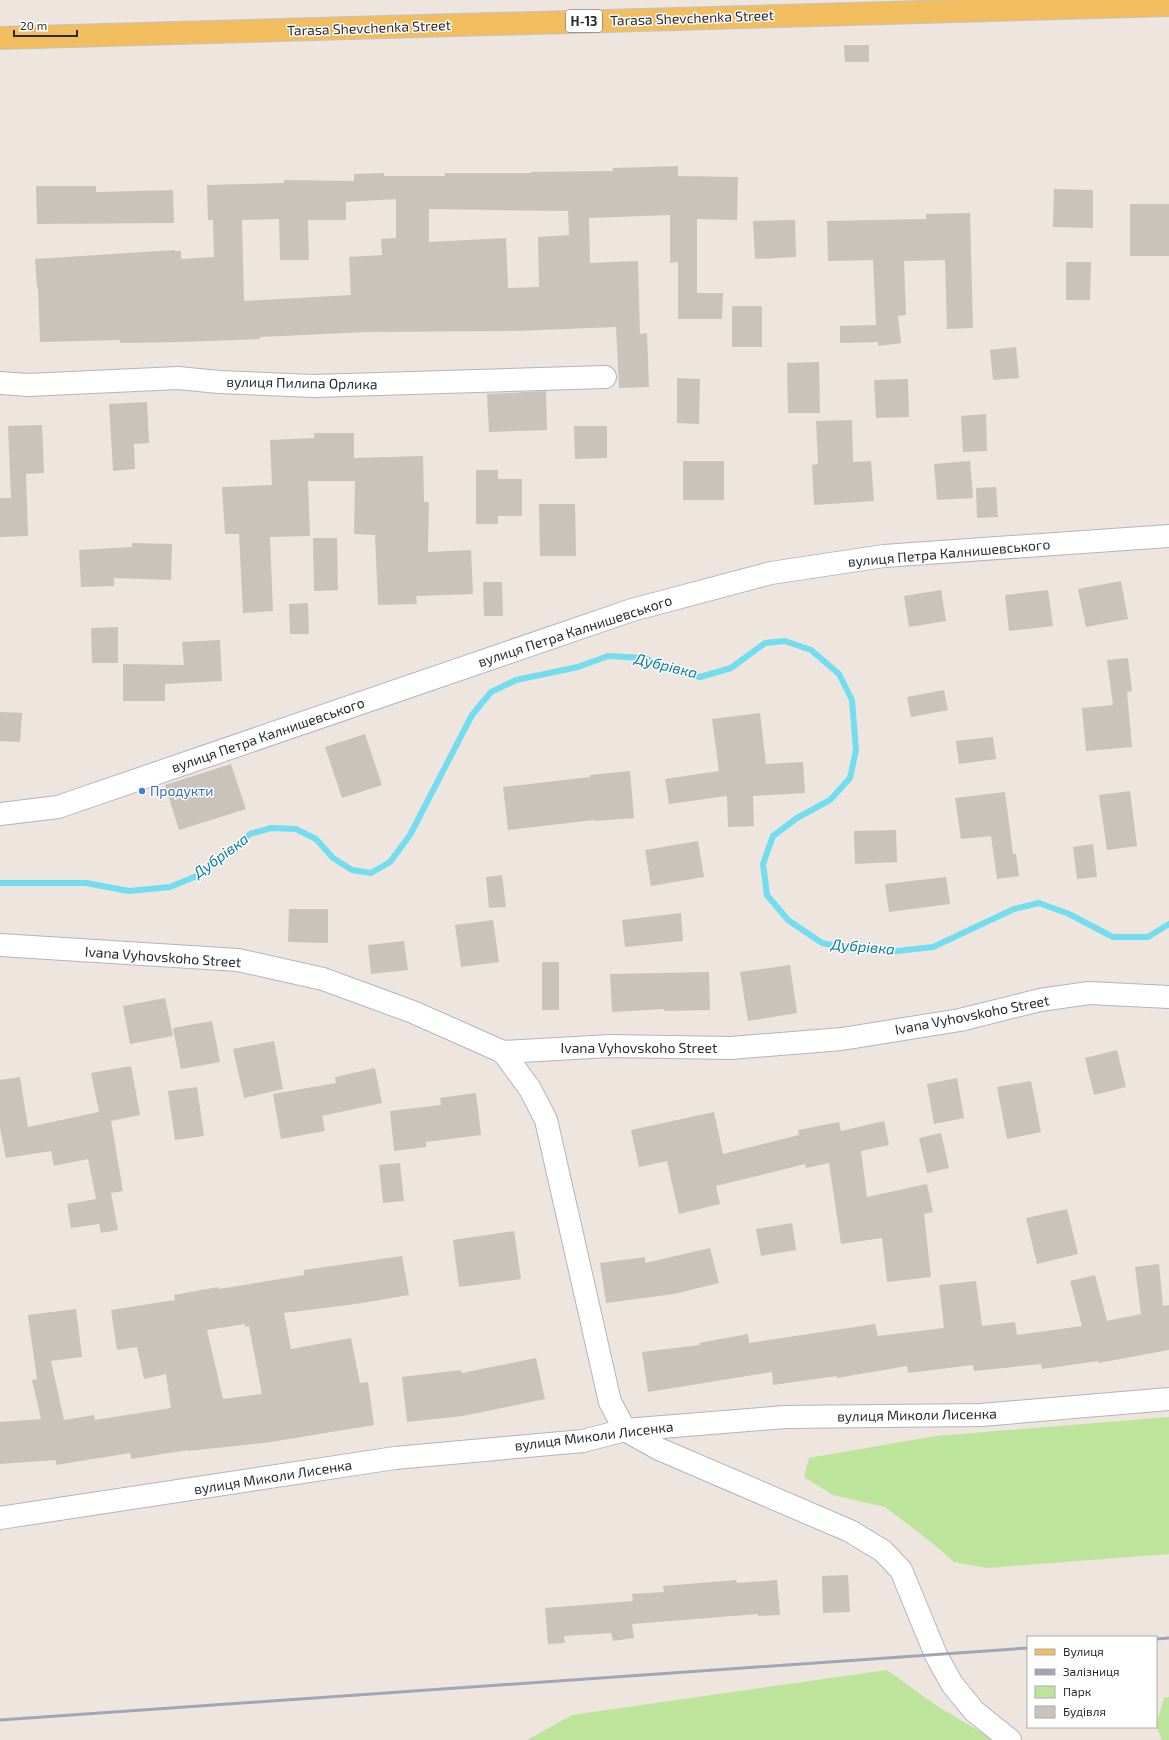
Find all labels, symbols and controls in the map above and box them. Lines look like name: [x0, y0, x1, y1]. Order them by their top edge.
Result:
street label: Tarasa Shevchenka Street: [610, 6, 774, 29]
road number: Н-13: [566, 10, 602, 32]
scale bar: [14, 12, 77, 38]
street label: Tarasa Shevchenka Street: [287, 16, 451, 39]
text: 20 m: [20, 18, 47, 32]
street label: вулиця Пилипа Орлика: [226, 373, 378, 392]
street label: вулиця Петра Калнишевського: [847, 535, 1051, 570]
street label: вулиця Петра Калнишевського: [476, 591, 674, 670]
water label: Дубрівка: [632, 648, 700, 682]
street label: вулиця Петра Калнишевського: [169, 693, 367, 776]
place label: Продукти: [150, 782, 213, 799]
marker: Продукти: [137, 786, 147, 796]
water label: Дубрівка: [188, 829, 252, 882]
water label: Дубрівка: [829, 934, 896, 958]
street label: Ivana Vyhovskoho Street: [84, 943, 242, 970]
street label: Ivana Vyhovskoho Street: [893, 991, 1050, 1038]
street label: Ivana Vyhovskoho Street: [561, 1039, 717, 1056]
street label: вулиця Миколи Лисенка: [837, 1405, 997, 1424]
street label: вулиця Миколи Лисенка: [514, 1417, 674, 1454]
street label: вулиця Миколи Лисенка: [193, 1456, 353, 1497]
legend: [1027, 1636, 1157, 1728]
text: Вулиця: [1063, 1644, 1104, 1659]
text: Залізниця: [1063, 1664, 1120, 1678]
text: Парк: [1063, 1684, 1092, 1698]
text: Будівля: [1063, 1704, 1106, 1719]

